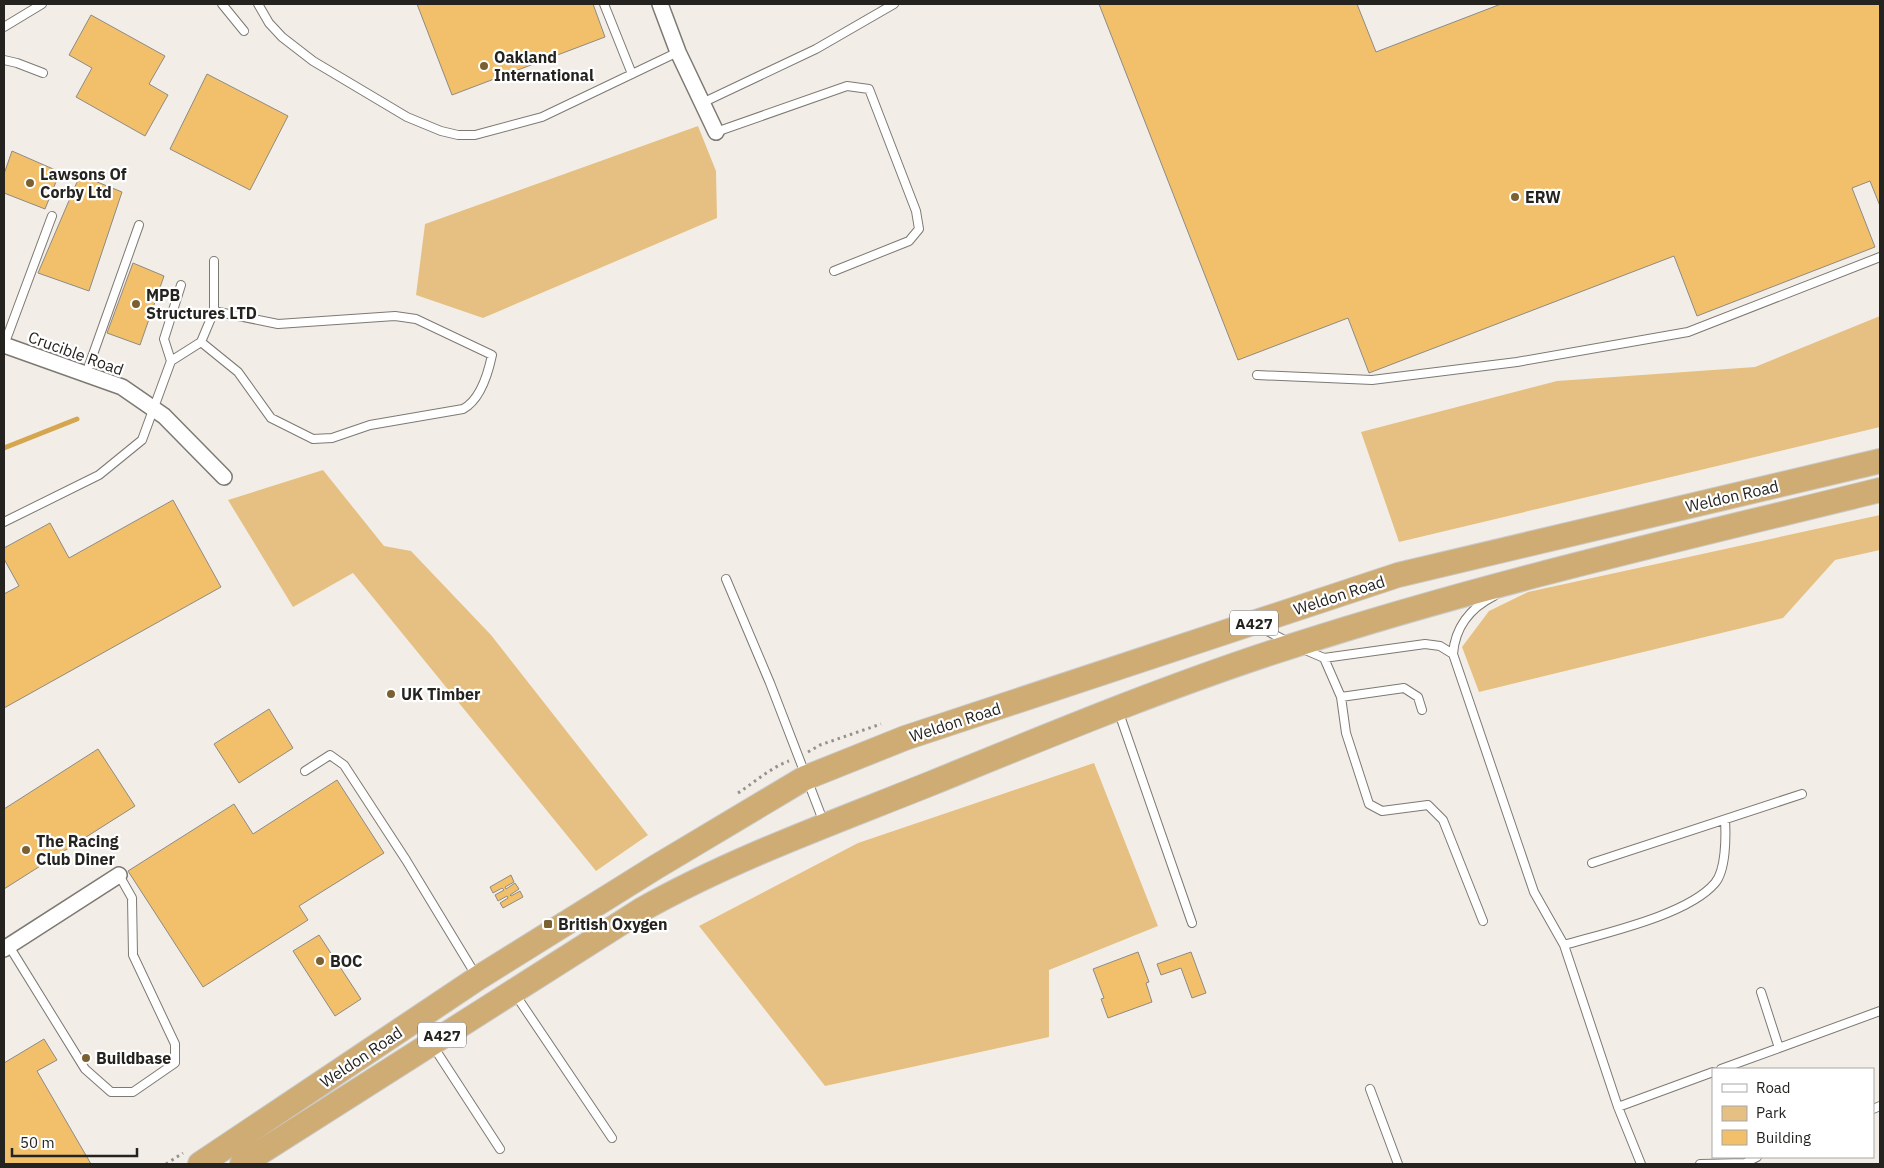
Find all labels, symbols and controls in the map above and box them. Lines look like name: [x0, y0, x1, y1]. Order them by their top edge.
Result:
place label: Oakland International: [494, 47, 594, 85]
marker: Oakland International: [478, 60, 490, 72]
place label: Lawsons Of Corby Ltd: [40, 164, 127, 202]
marker: Lawsons Of Corby Ltd: [24, 177, 36, 189]
place label: ERW: [1525, 187, 1561, 207]
marker: ERW: [1509, 191, 1521, 203]
place label: MPB Structures LTD: [146, 285, 257, 323]
marker: MPB Structures LTD: [130, 298, 142, 310]
street label: Crucible Road: [26, 327, 126, 379]
street label: Weldon Road: [1683, 476, 1781, 516]
street label: Weldon Road: [1291, 571, 1387, 619]
road number: A427: [1230, 610, 1278, 636]
place label: UK Timber: [401, 684, 481, 704]
marker: UK Timber: [385, 688, 397, 700]
street label: Weldon Road: [907, 698, 1003, 746]
place label: The Racing Club Diner: [36, 831, 119, 869]
marker: The Racing Club Diner: [20, 844, 32, 856]
place label: British Oxygen: [558, 914, 668, 934]
marker: British Oxygen: [542, 918, 554, 930]
place label: BOC: [330, 951, 363, 971]
marker: BOC: [314, 955, 326, 967]
street label: Weldon Road: [316, 1022, 406, 1092]
road number: A427: [418, 1022, 466, 1048]
place label: Buildbase: [96, 1048, 171, 1068]
marker: Buildbase: [80, 1052, 92, 1064]
legend: [1712, 1068, 1874, 1158]
text: Road: [1756, 1078, 1791, 1097]
text: Park: [1756, 1103, 1786, 1122]
scale bar: [12, 1126, 138, 1158]
text: Building: [1756, 1128, 1811, 1147]
text: 50 m: [20, 1133, 55, 1152]

